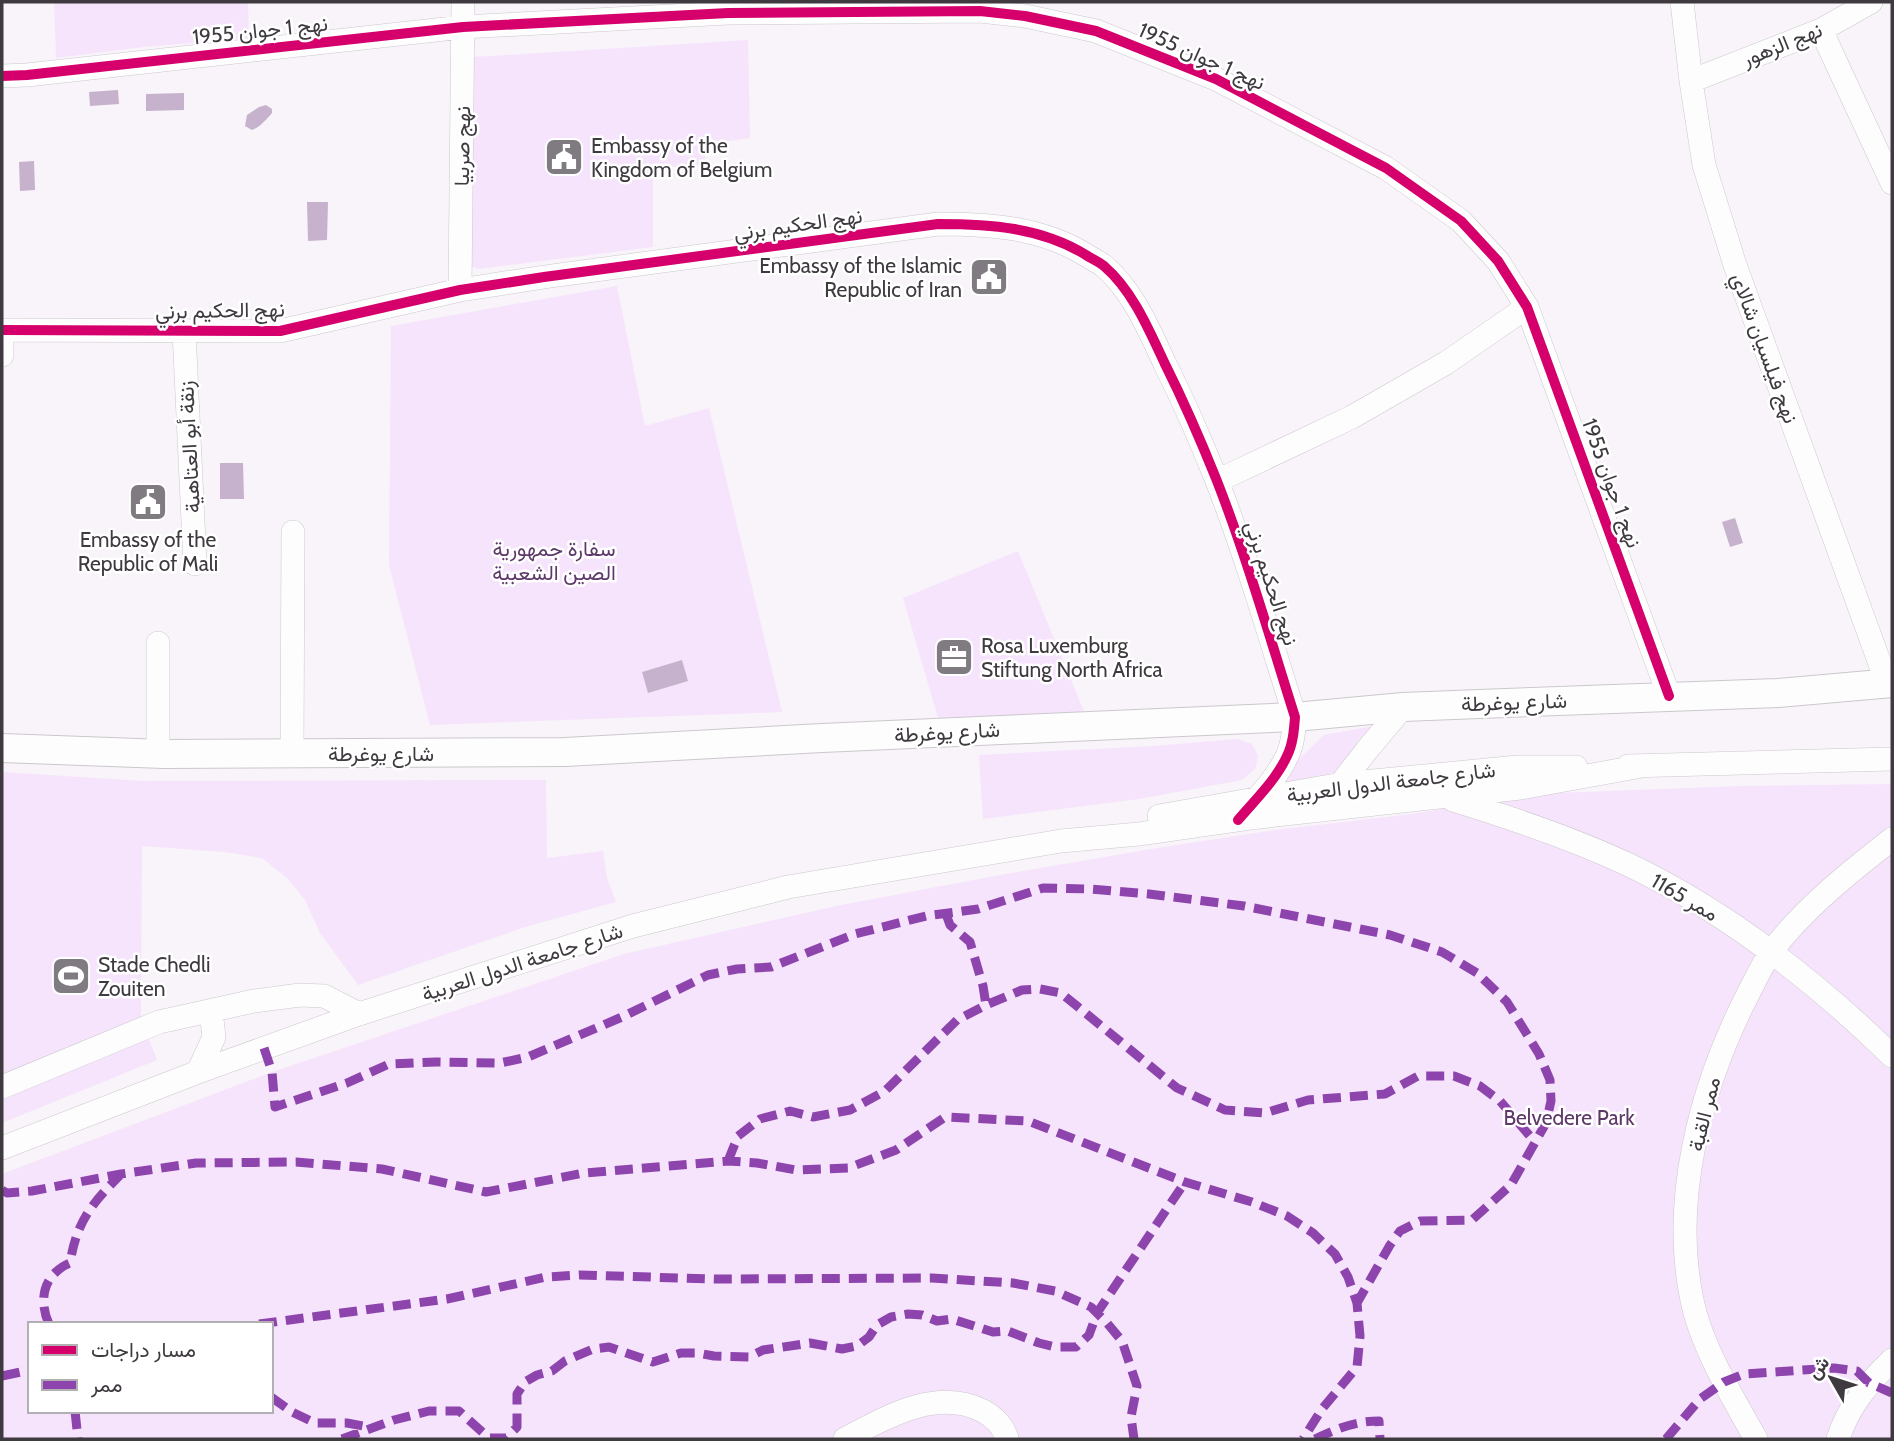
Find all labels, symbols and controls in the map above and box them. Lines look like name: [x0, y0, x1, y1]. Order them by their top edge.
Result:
street label: نهج 1 جوان 1955: [191, 10, 329, 52]
street label: نهج 1 جوان 1955: [1134, 17, 1269, 97]
street label: نهج الزهور: [1737, 17, 1826, 74]
street label: نهج صربيا: [449, 106, 477, 186]
place label: Embassy of the Kingdom of Belgium: [591, 133, 772, 182]
public building icon: Embassy of the Kingdom of Belgium: [543, 136, 585, 178]
street label: نهج الحكيم برني: [732, 203, 865, 250]
place label: Embassy of the Islamic Republic of Iran: [759, 253, 962, 302]
public building icon: Embassy of the Islamic Republic of Iran: [968, 256, 1010, 298]
street label: نهج فيلسيان شالاي: [1722, 269, 1804, 428]
street label: نهج الحكيم برني: [155, 296, 285, 329]
street label: زنقة أبو العتاهية: [173, 380, 206, 514]
street label: نهج 1 جوان 1955: [1575, 415, 1647, 552]
public building icon: Embassy of the Republic of Mali: [127, 481, 169, 523]
street label: نهج الحكيم برني: [1235, 517, 1304, 650]
place label: Embassy of the Republic of Mali: [78, 527, 218, 576]
park label: سفارة جمهورية الصين الشعبية: [492, 536, 616, 585]
place label: Rosa Luxemburg Stiftung North Africa: [981, 633, 1163, 682]
office icon: Rosa Luxemburg Stiftung North Africa: [933, 636, 975, 678]
street label: شارع يوغرطة: [1461, 688, 1567, 718]
street label: شارع يوغرطة: [893, 717, 1001, 749]
street label: شارع يوغرطة: [328, 741, 434, 768]
street label: شارع جامعة الدول العربية: [1285, 757, 1497, 809]
street label: ممر 1165: [1647, 868, 1723, 927]
street label: شارع جامعة الدول العربية: [418, 918, 626, 1008]
place label: Stade Chedli Zouiten: [98, 952, 210, 1001]
sports icon: Stade Chedli Zouiten: [50, 955, 92, 997]
street label: ممر القبة: [1683, 1074, 1726, 1154]
park label: Belvedere Park: [1503, 1105, 1635, 1130]
legend: [28, 1322, 273, 1413]
text: مسار دراجات: [91, 1337, 196, 1363]
north arrow: [1796, 1343, 1866, 1413]
text: ش: [1802, 1351, 1834, 1384]
text: ممر: [90, 1372, 122, 1398]

